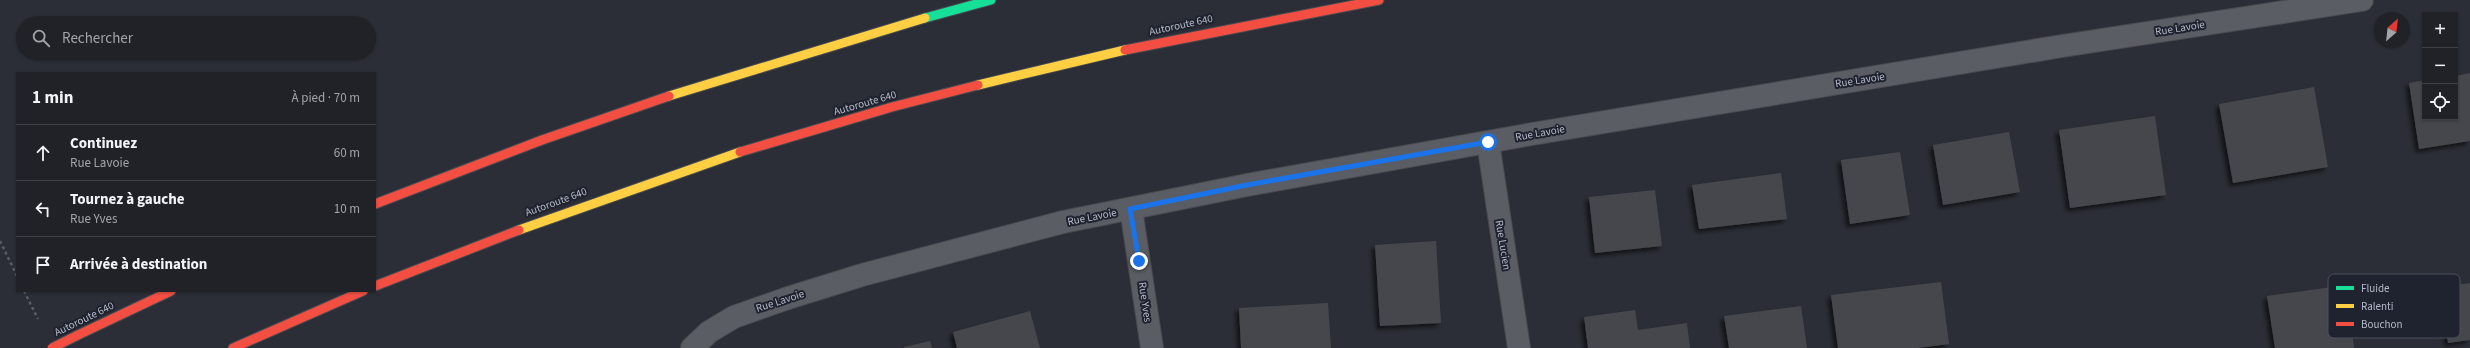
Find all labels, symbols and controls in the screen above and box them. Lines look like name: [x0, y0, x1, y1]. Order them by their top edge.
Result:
street label: Autoroute 640: [1148, 11, 1214, 39]
north arrow: [2374, 12, 2410, 48]
map controls: [2422, 12, 2458, 120]
button: +: [2422, 12, 2458, 48]
search box: [16, 16, 376, 60]
street label: Rue Lavoie: [2154, 17, 2206, 39]
icon: search: [30, 27, 52, 49]
text: Rechercher: [62, 28, 133, 49]
button: −: [2422, 48, 2458, 84]
street label: Rue Lavoie: [1834, 69, 1886, 91]
button: locate: [2422, 84, 2458, 120]
text: 1 min: [32, 86, 73, 110]
street label: Autoroute 640: [832, 87, 898, 119]
text: À pied · 70 m: [292, 89, 360, 107]
street label: Rue Lavoie: [1514, 121, 1566, 145]
text: Continuez: [70, 133, 137, 154]
route start: [1479, 133, 1497, 151]
icon: ahead: [32, 142, 54, 164]
text: 60 m: [334, 144, 360, 162]
text: Rue Lavoie: [70, 154, 129, 172]
street label: Autoroute 640: [523, 184, 589, 220]
text: Tournez à gauche: [70, 189, 185, 210]
icon: left: [32, 198, 54, 220]
text: 10 m: [334, 200, 360, 218]
street label: Rue Lavoie: [1066, 205, 1119, 229]
text: Rue Yves: [70, 210, 117, 228]
street label: Rue Lucien: [1492, 219, 1514, 271]
route end: [1130, 252, 1148, 270]
icon: arrive: [32, 254, 54, 276]
text: Arrivée à destination: [70, 254, 207, 275]
legend: [2328, 274, 2460, 338]
street label: Rue Yves: [1135, 281, 1155, 323]
text: Fluide: [2361, 281, 2390, 296]
street label: Rue Lavoie: [754, 286, 807, 316]
street label: Autoroute 640: [52, 298, 116, 340]
text: Ralenti: [2361, 299, 2393, 314]
text: Bouchon: [2361, 317, 2402, 332]

